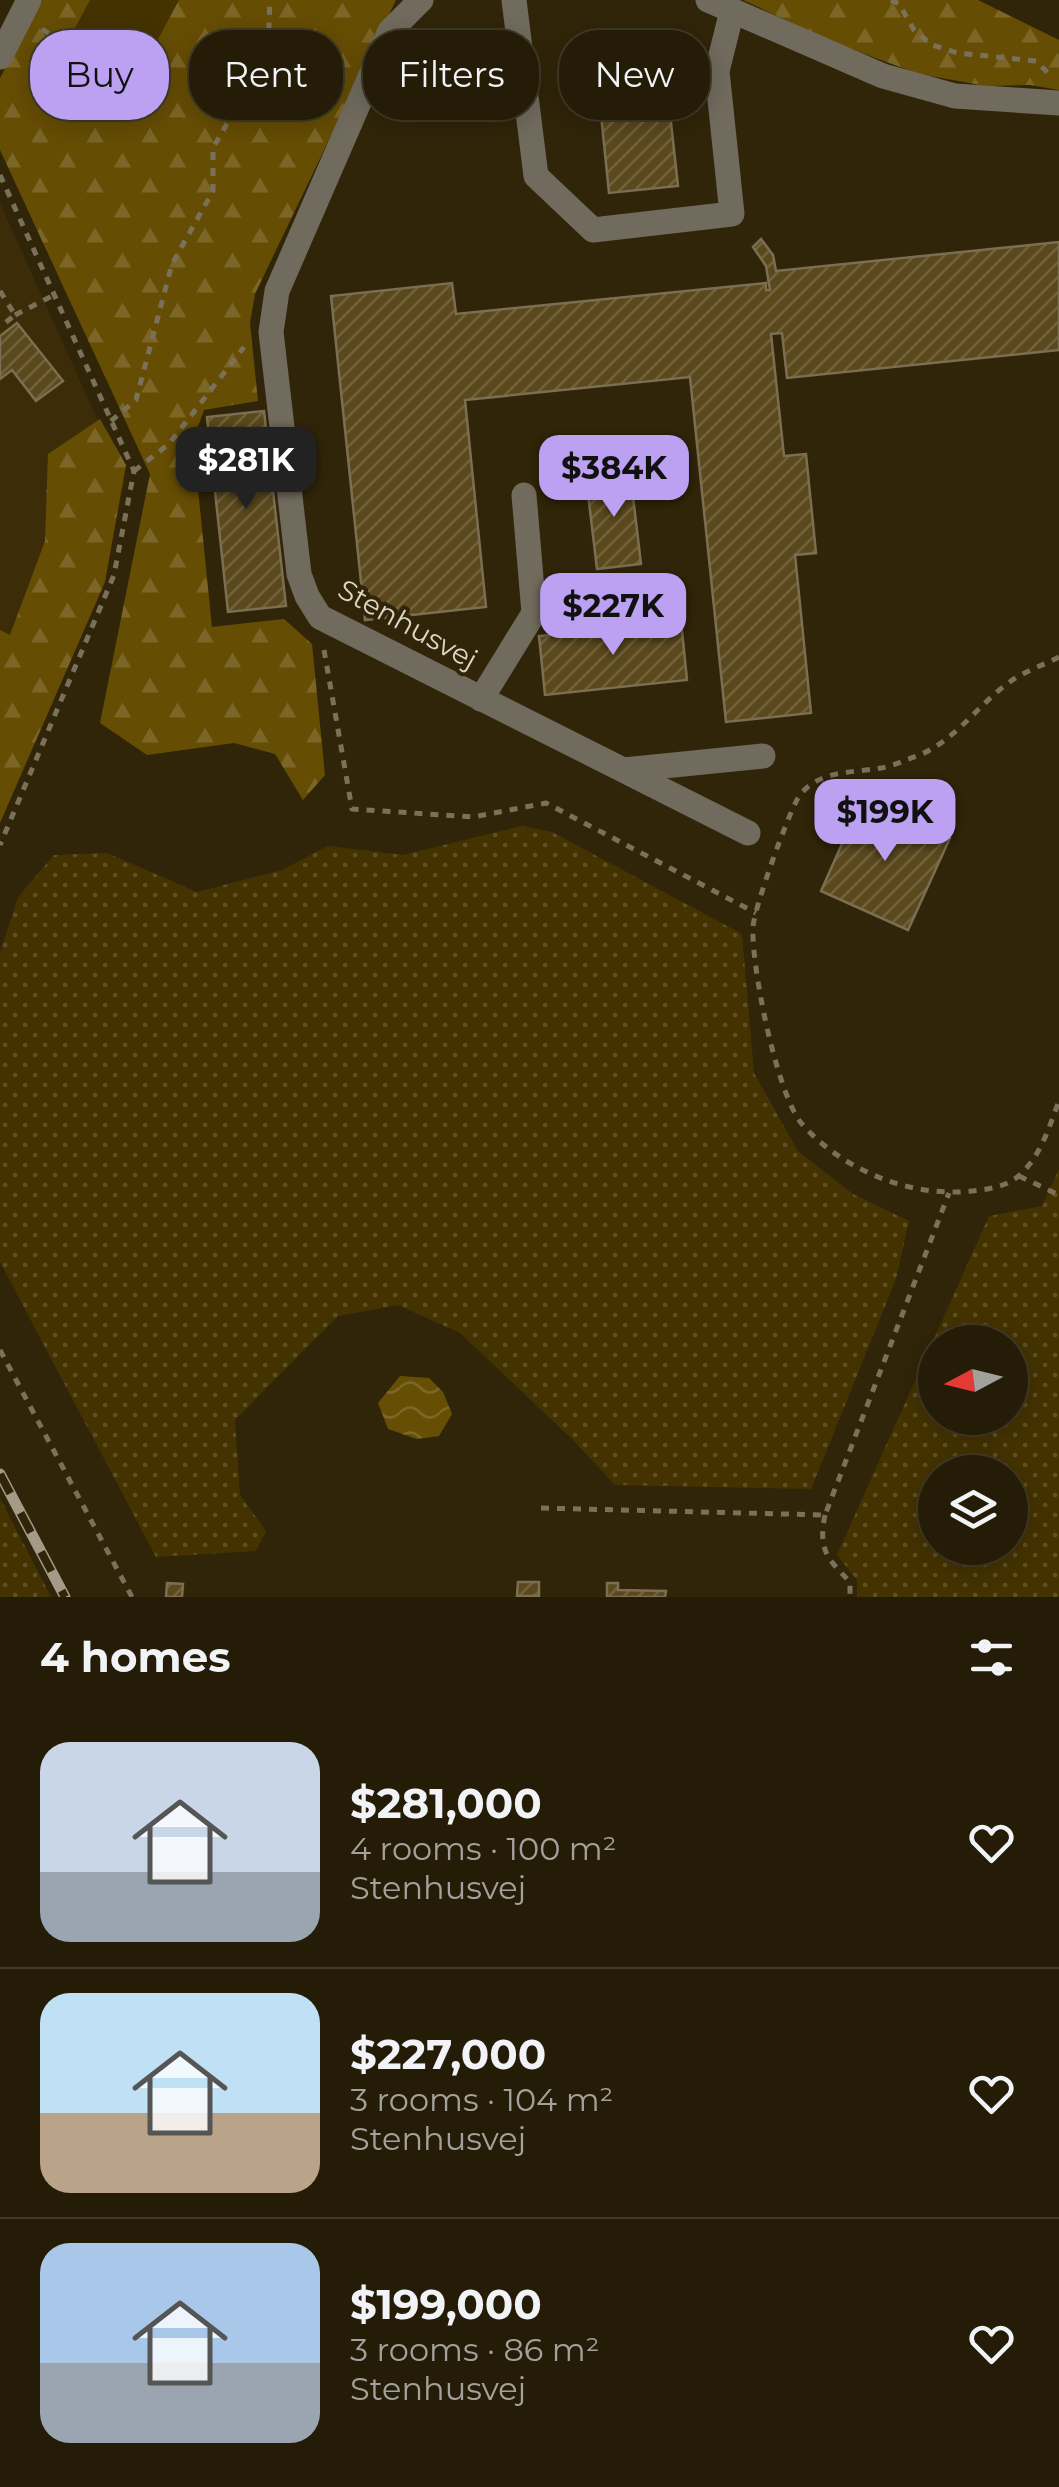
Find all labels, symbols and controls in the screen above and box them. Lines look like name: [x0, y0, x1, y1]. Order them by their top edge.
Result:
chip: Buy: [30, 30, 169, 120]
chip: Rent: [189, 30, 343, 120]
chip: Filters: [363, 30, 539, 120]
chip: New: [559, 30, 710, 120]
pin: $281K: [176, 427, 316, 512]
pin: $384K: [544, 435, 684, 520]
text: $281K: [198, 440, 294, 479]
text: $384K: [561, 448, 667, 487]
street label: Stenhusvej: [332, 572, 484, 676]
pin: $227K: [543, 573, 683, 658]
text: $227K: [562, 586, 664, 625]
pin: $199K: [815, 779, 955, 864]
text: $199K: [836, 792, 934, 831]
north arrow: [918, 1325, 1028, 1435]
map controls: [918, 1325, 1028, 1565]
button: layers: [918, 1455, 1028, 1565]
icon: filters: [964, 1630, 1019, 1685]
text: 4 homes: [40, 1631, 231, 1683]
text: $281,000: [350, 1777, 542, 1829]
icon: home: [120, 1782, 240, 1902]
icon: heart: [964, 1815, 1019, 1870]
text: 4 rooms · 100 m²: [350, 1829, 617, 1868]
text: Stenhusvej: [350, 1868, 526, 1907]
text: $227,000: [350, 2028, 546, 2080]
icon: home: [120, 2033, 240, 2153]
icon: heart: [964, 2066, 1019, 2121]
text: 3 rooms · 104 m²: [350, 2080, 613, 2119]
text: Stenhusvej: [350, 2119, 526, 2158]
text: $199,000: [350, 2278, 542, 2330]
icon: home: [120, 2283, 240, 2403]
icon: heart: [964, 2316, 1019, 2371]
text: 3 rooms · 86 m²: [350, 2330, 599, 2369]
text: Stenhusvej: [350, 2369, 526, 2408]

